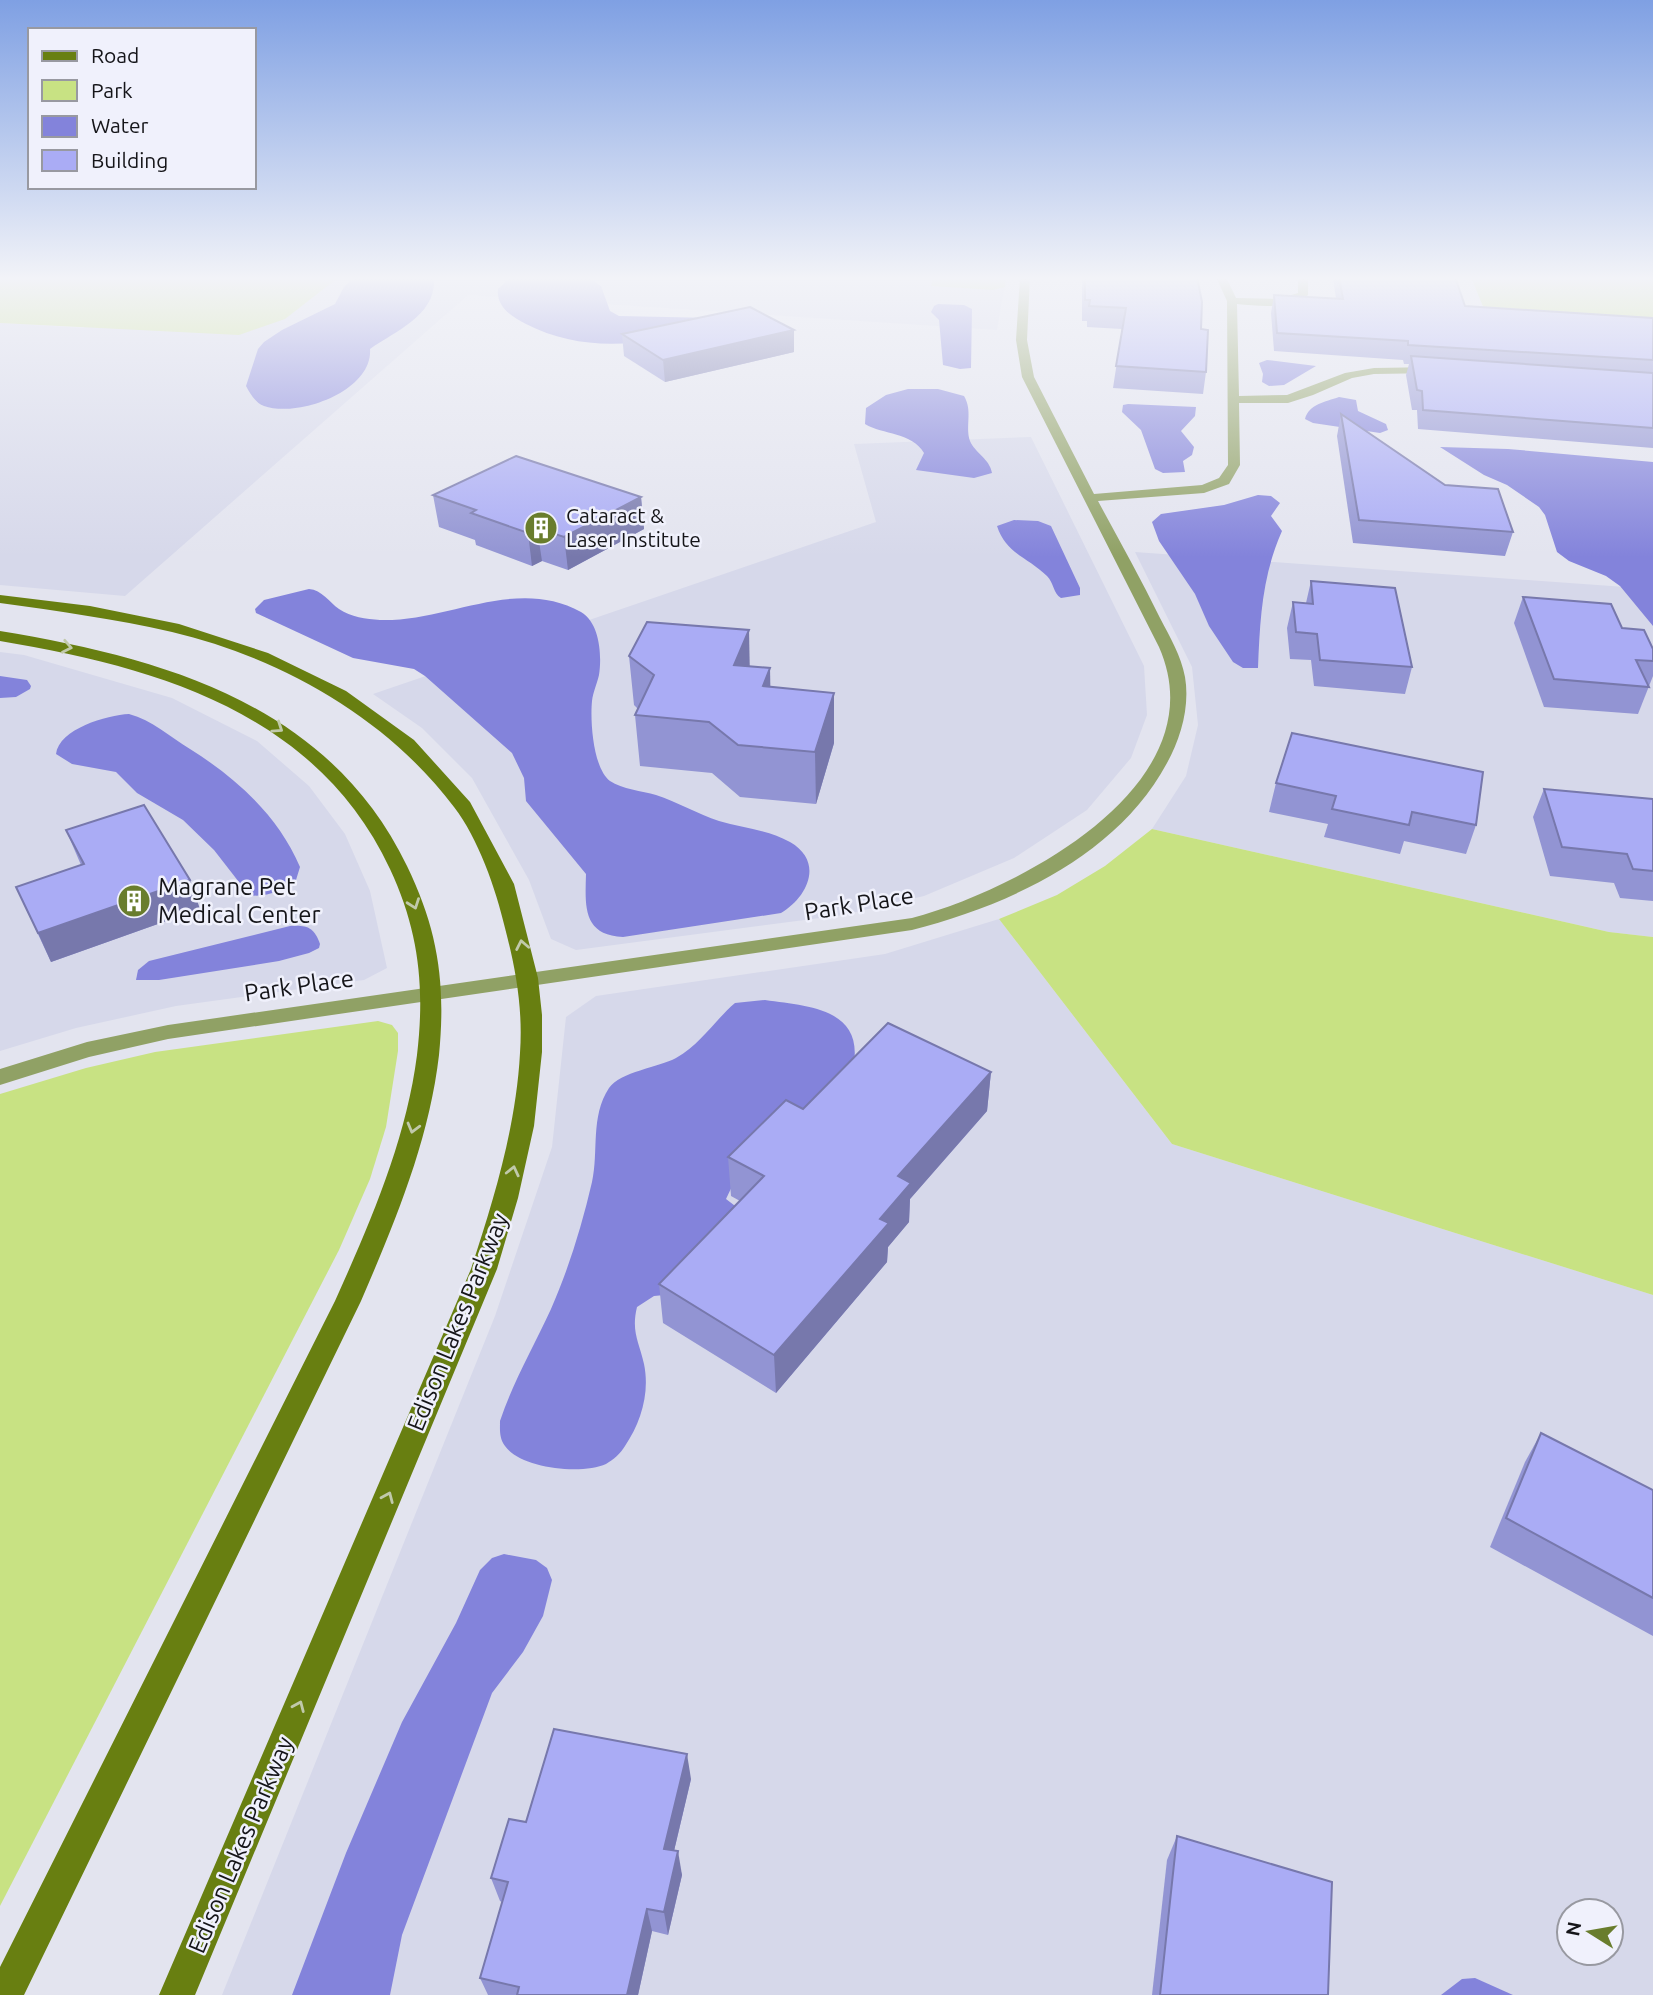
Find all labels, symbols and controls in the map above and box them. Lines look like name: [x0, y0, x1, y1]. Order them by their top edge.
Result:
legend: [28, 28, 256, 189]
text: Road: [91, 43, 139, 67]
text: Park: [91, 78, 133, 102]
text: Water: [91, 113, 149, 137]
text: Building: [91, 148, 168, 172]
place label: Cataract & Laser Institute: [566, 503, 701, 551]
building icon: Cataract & Laser Institute: [522, 509, 560, 547]
one-way arrow: [61, 638, 73, 653]
one-way arrow: [270, 720, 283, 732]
place label: Magrane Pet Medical Center: [158, 873, 321, 928]
building icon: Magrane Pet Medical Center: [115, 882, 153, 920]
street label: Park Place: [802, 882, 916, 925]
one-way arrow: [406, 897, 420, 909]
one-way arrow: [516, 939, 531, 951]
street label: Park Place: [242, 964, 356, 1007]
one-way arrow: [407, 1122, 421, 1134]
one-way arrow: [505, 1165, 519, 1177]
street label: Edison Lakes Parkway: [401, 1209, 514, 1435]
one-way arrow: [379, 1492, 393, 1504]
one-way arrow: [291, 1701, 305, 1714]
street label: Edison Lakes Parkway: [183, 1732, 299, 1957]
north arrow: [1555, 1897, 1625, 1967]
text: N: [1561, 1920, 1585, 1938]

